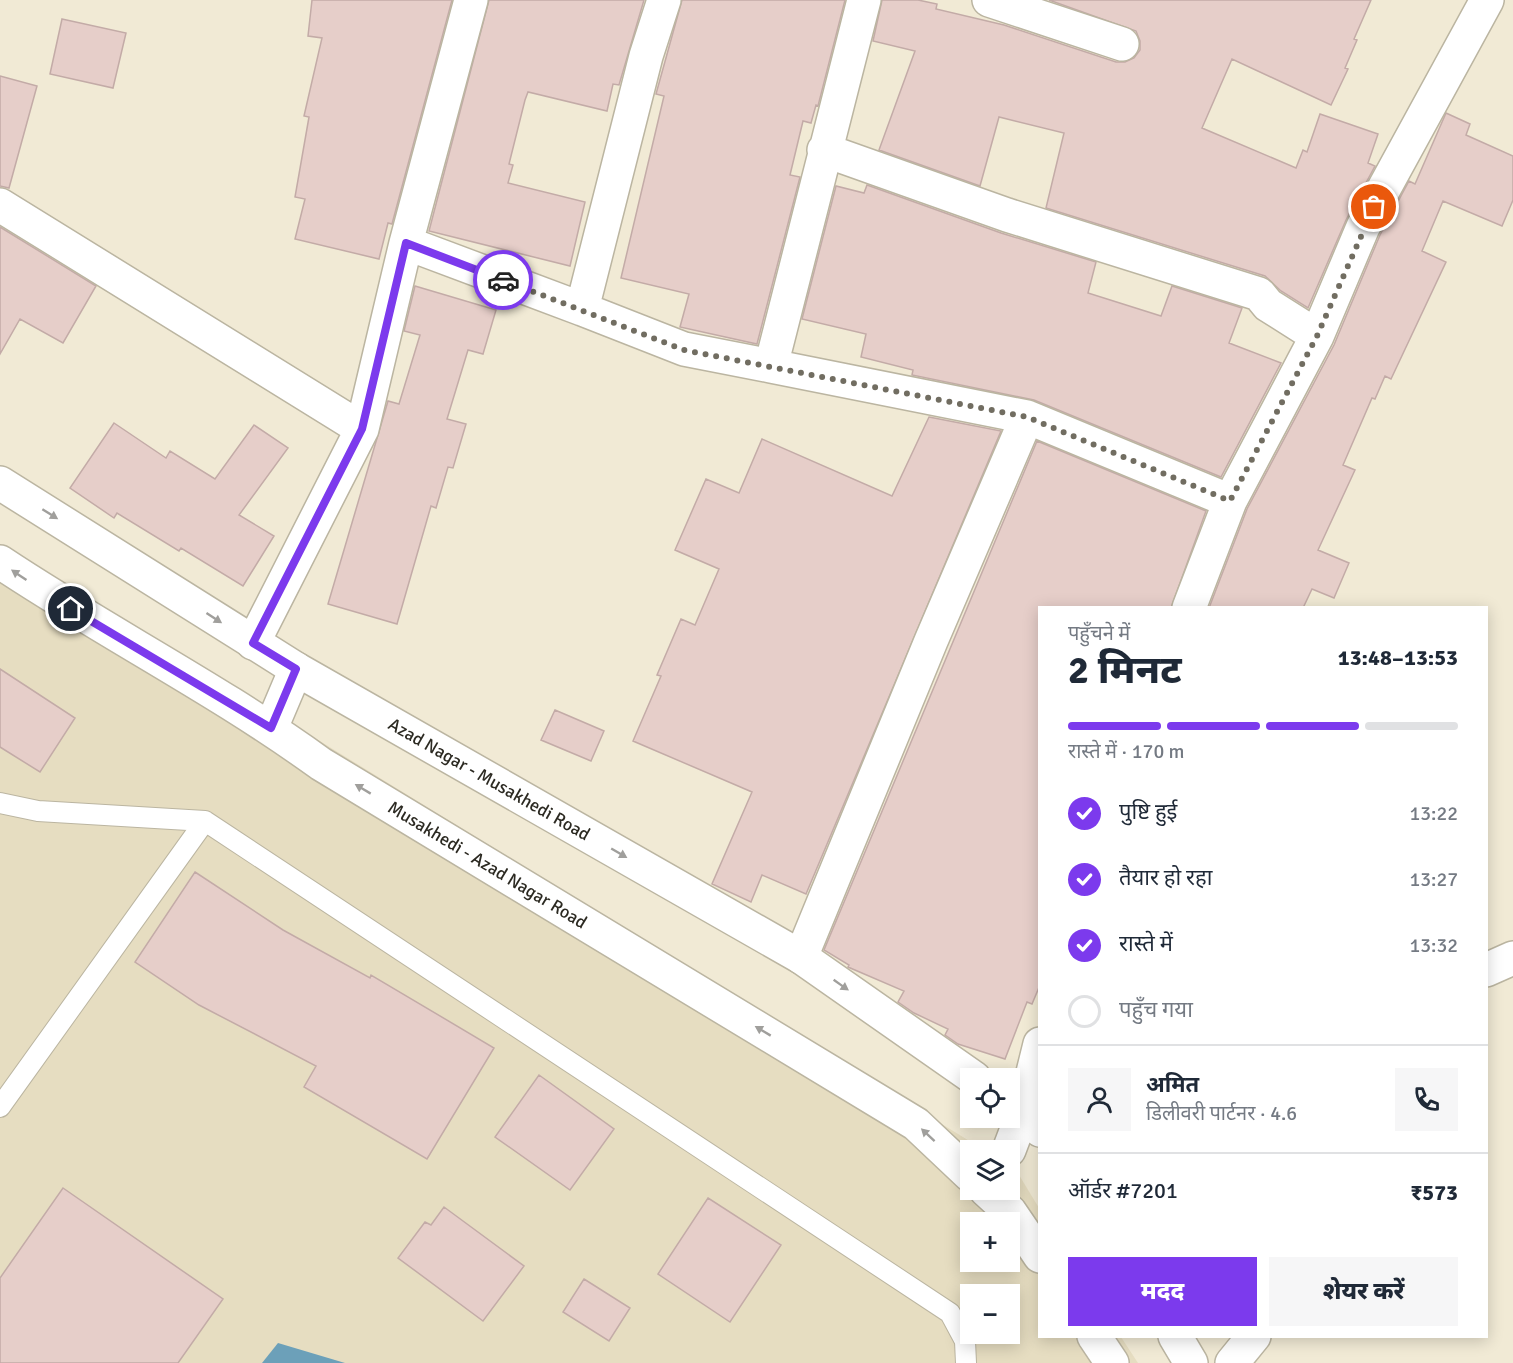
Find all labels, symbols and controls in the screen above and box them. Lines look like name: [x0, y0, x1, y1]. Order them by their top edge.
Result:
pin: [1348, 181, 1399, 232]
icon: bag: [1357, 190, 1390, 223]
courier: [473, 250, 533, 310]
icon: car: [487, 264, 520, 297]
one-way arrow: [42, 508, 58, 519]
one-way arrow: [11, 569, 28, 580]
pin: [45, 583, 96, 634]
icon: home: [54, 592, 87, 625]
one-way arrow: [206, 613, 223, 624]
text: पहुँचने में: [1068, 621, 1130, 646]
text: 13:48–13:53: [1338, 644, 1458, 671]
text: 2 मिनट: [1068, 646, 1182, 694]
street label: Azad Nagar - Musakhedi Road: [384, 713, 594, 845]
text: रास्ते में · 170 m: [1068, 739, 1185, 764]
one-way arrow: [354, 784, 371, 794]
street label: Musakhedi - Azad Nagar Road: [384, 796, 591, 933]
icon: check: [1068, 797, 1101, 830]
text: पुष्टि हुई: [1119, 798, 1177, 825]
text: 13:22: [1409, 801, 1458, 826]
one-way arrow: [611, 848, 628, 858]
icon: check: [1068, 863, 1101, 896]
text: तैयार हो रहा: [1119, 864, 1212, 891]
text: 13:27: [1409, 867, 1458, 892]
icon: check: [1068, 929, 1101, 962]
text: रास्ते में: [1119, 930, 1173, 957]
text: 13:32: [1409, 933, 1458, 958]
one-way arrow: [832, 979, 848, 991]
text: पहुँच गया: [1119, 996, 1193, 1023]
one-way arrow: [755, 1026, 771, 1037]
map controls: [960, 1068, 1020, 1344]
button: locate: [960, 1068, 1020, 1128]
button: person: [1068, 1068, 1131, 1131]
button: phone: [1395, 1068, 1458, 1131]
text: अमित: [1146, 1071, 1199, 1098]
text: डिलीवरी पार्टनर · 4.6: [1146, 1101, 1297, 1126]
one-way arrow: [920, 1128, 935, 1142]
button: layers: [960, 1140, 1020, 1200]
text: ऑर्डर #7201: [1068, 1177, 1178, 1204]
text: ₹573: [1410, 1179, 1458, 1206]
button: +: [960, 1212, 1020, 1272]
button: मदद: [1068, 1257, 1257, 1326]
button: शेयर करें: [1269, 1257, 1458, 1326]
button: −: [960, 1284, 1020, 1344]

